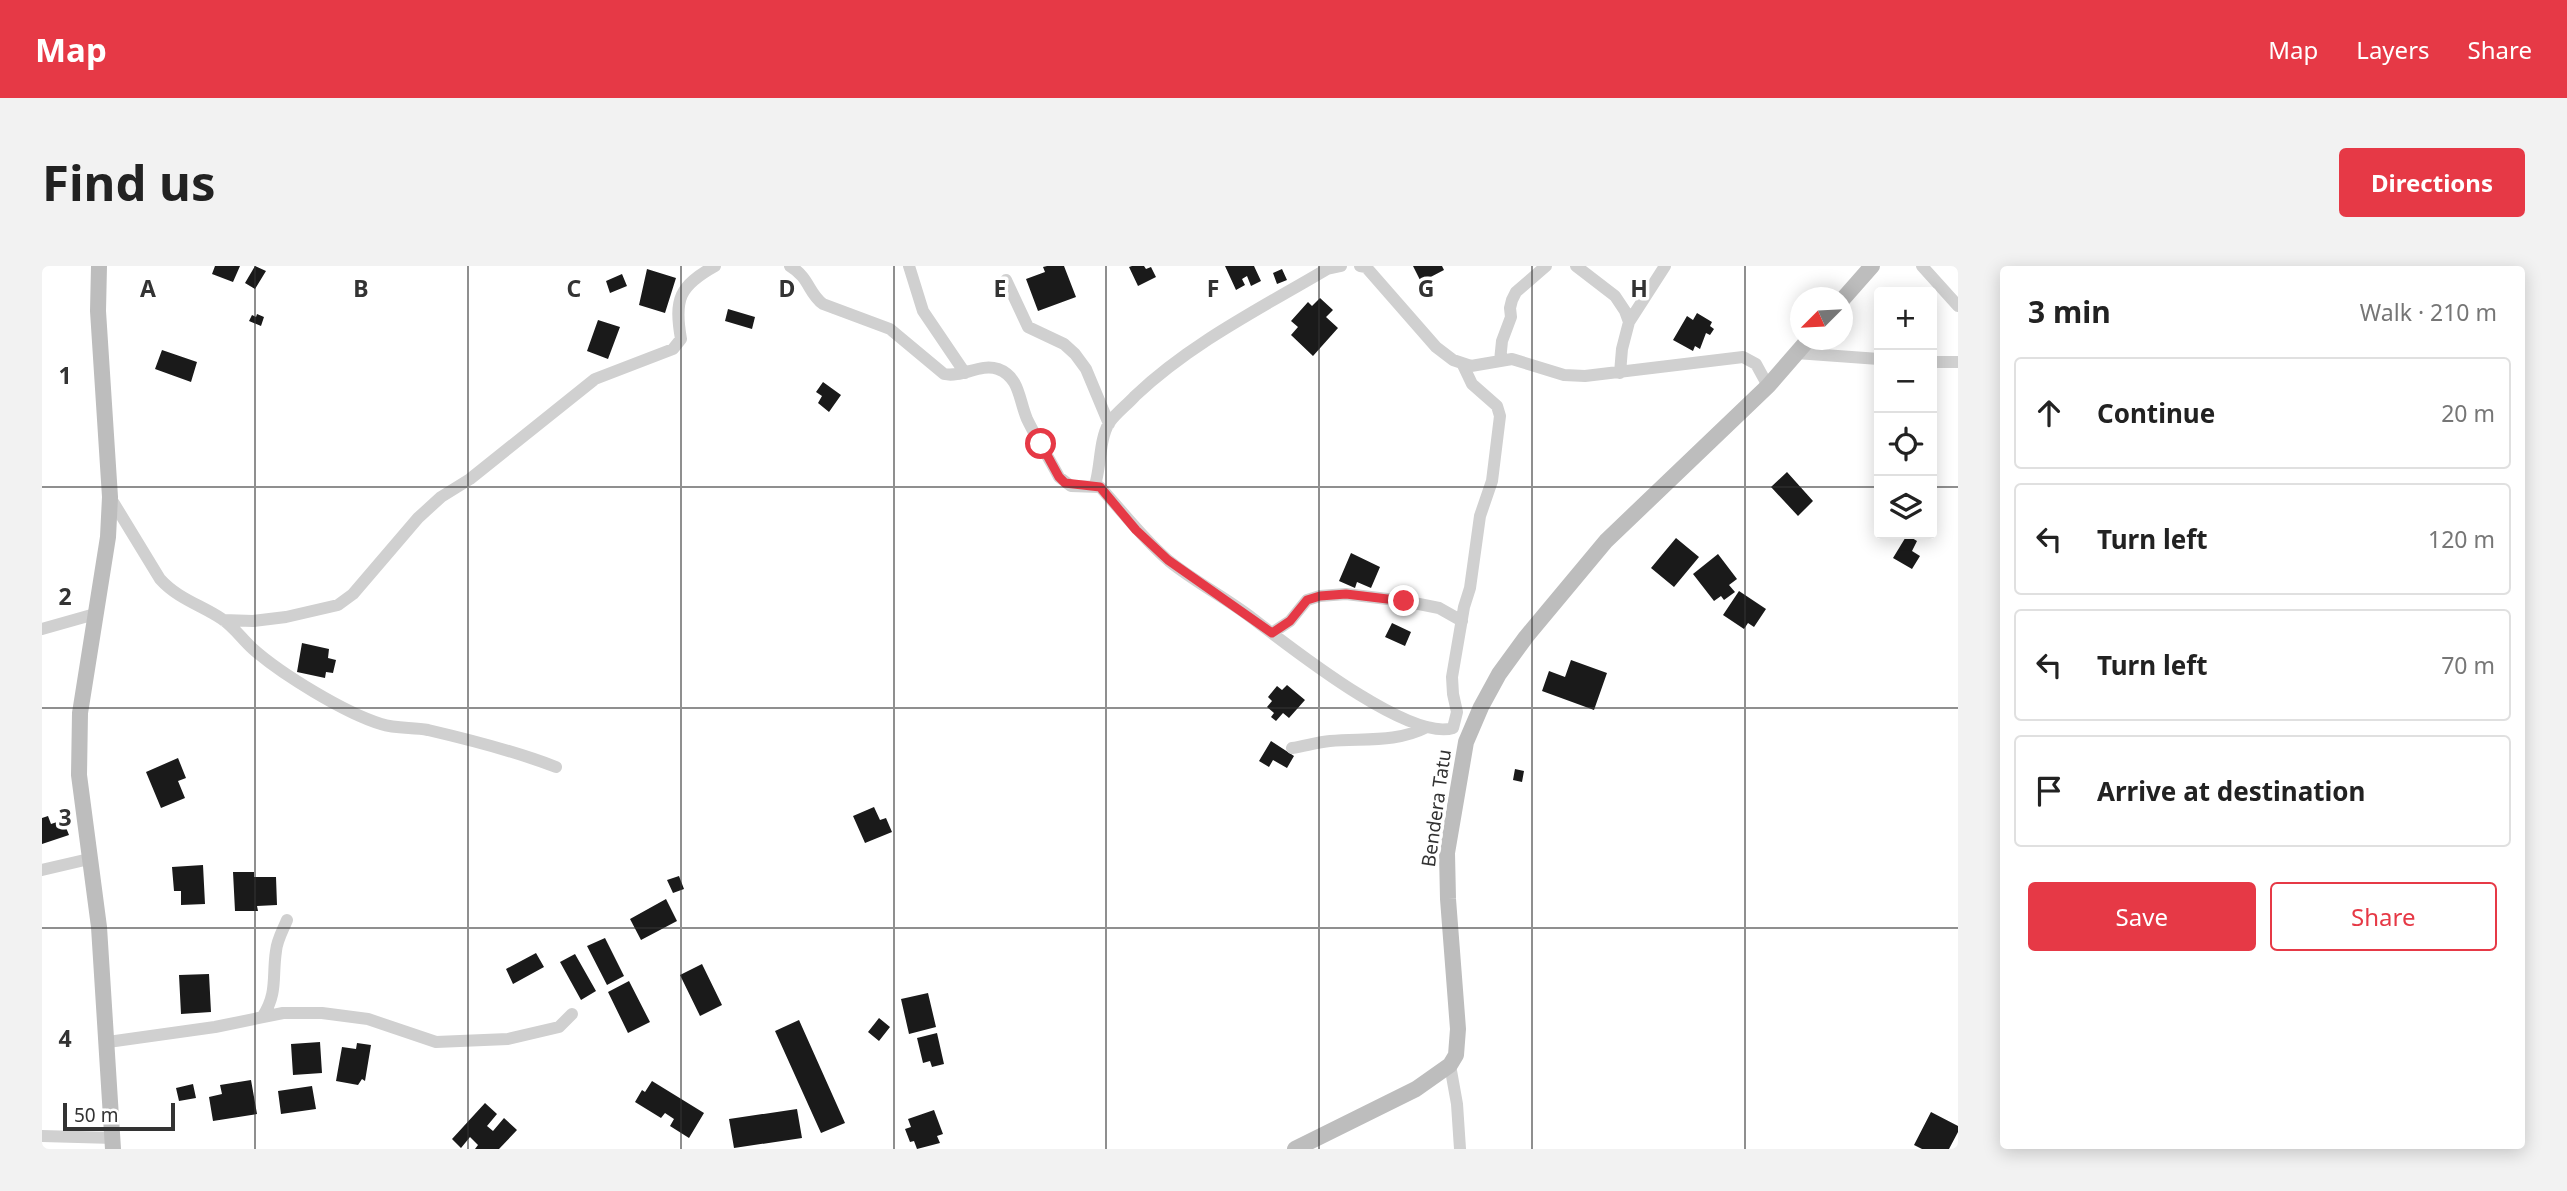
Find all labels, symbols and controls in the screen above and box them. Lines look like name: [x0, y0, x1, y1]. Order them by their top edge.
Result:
text: Map: [35, 27, 107, 72]
text: Map: [2268, 33, 2318, 66]
text: Layers: [2356, 33, 2430, 66]
text: Share: [2468, 33, 2532, 66]
button: Directions: [2339, 148, 2525, 217]
text: Find us: [42, 149, 216, 215]
text: A: [140, 272, 156, 304]
text: B: [353, 272, 369, 304]
text: C: [567, 272, 582, 304]
text: D: [779, 272, 795, 304]
text: E: [994, 272, 1006, 304]
text: F: [1207, 272, 1219, 304]
text: G: [1418, 272, 1434, 304]
text: H: [1630, 272, 1648, 304]
north arrow: [1790, 287, 1853, 350]
map controls: [1874, 287, 1937, 539]
button: +: [1874, 287, 1937, 350]
text: 3 min: [2028, 291, 2111, 332]
text: Walk · 210 m: [2360, 296, 2497, 328]
button: −: [1874, 350, 1937, 413]
text: 1: [58, 359, 72, 391]
icon: ahead: [2030, 394, 2068, 432]
text: Continue: [2097, 395, 2215, 431]
text: 20 m: [2441, 397, 2495, 429]
button: locate: [1874, 413, 1937, 476]
route start: [1025, 428, 1056, 459]
button: layers: [1874, 476, 1937, 539]
icon: left: [2030, 520, 2068, 558]
text: Turn left: [2097, 521, 2208, 557]
text: 120 m: [2428, 523, 2495, 555]
text: 2: [58, 580, 72, 612]
route end: [1388, 585, 1419, 616]
icon: left: [2030, 646, 2068, 684]
text: Turn left: [2097, 647, 2208, 683]
text: 70 m: [2441, 649, 2495, 681]
street label: Bendera Tatu: [1415, 747, 1457, 869]
icon: arrive: [2030, 772, 2068, 810]
text: Arrive at destination: [2097, 773, 2366, 809]
text: 3: [58, 801, 72, 833]
button: Save: [2028, 882, 2256, 951]
button: Share: [2270, 882, 2497, 951]
text: 4: [58, 1022, 72, 1054]
scale bar: [63, 1100, 175, 1132]
text: 50 m: [74, 1102, 118, 1128]

